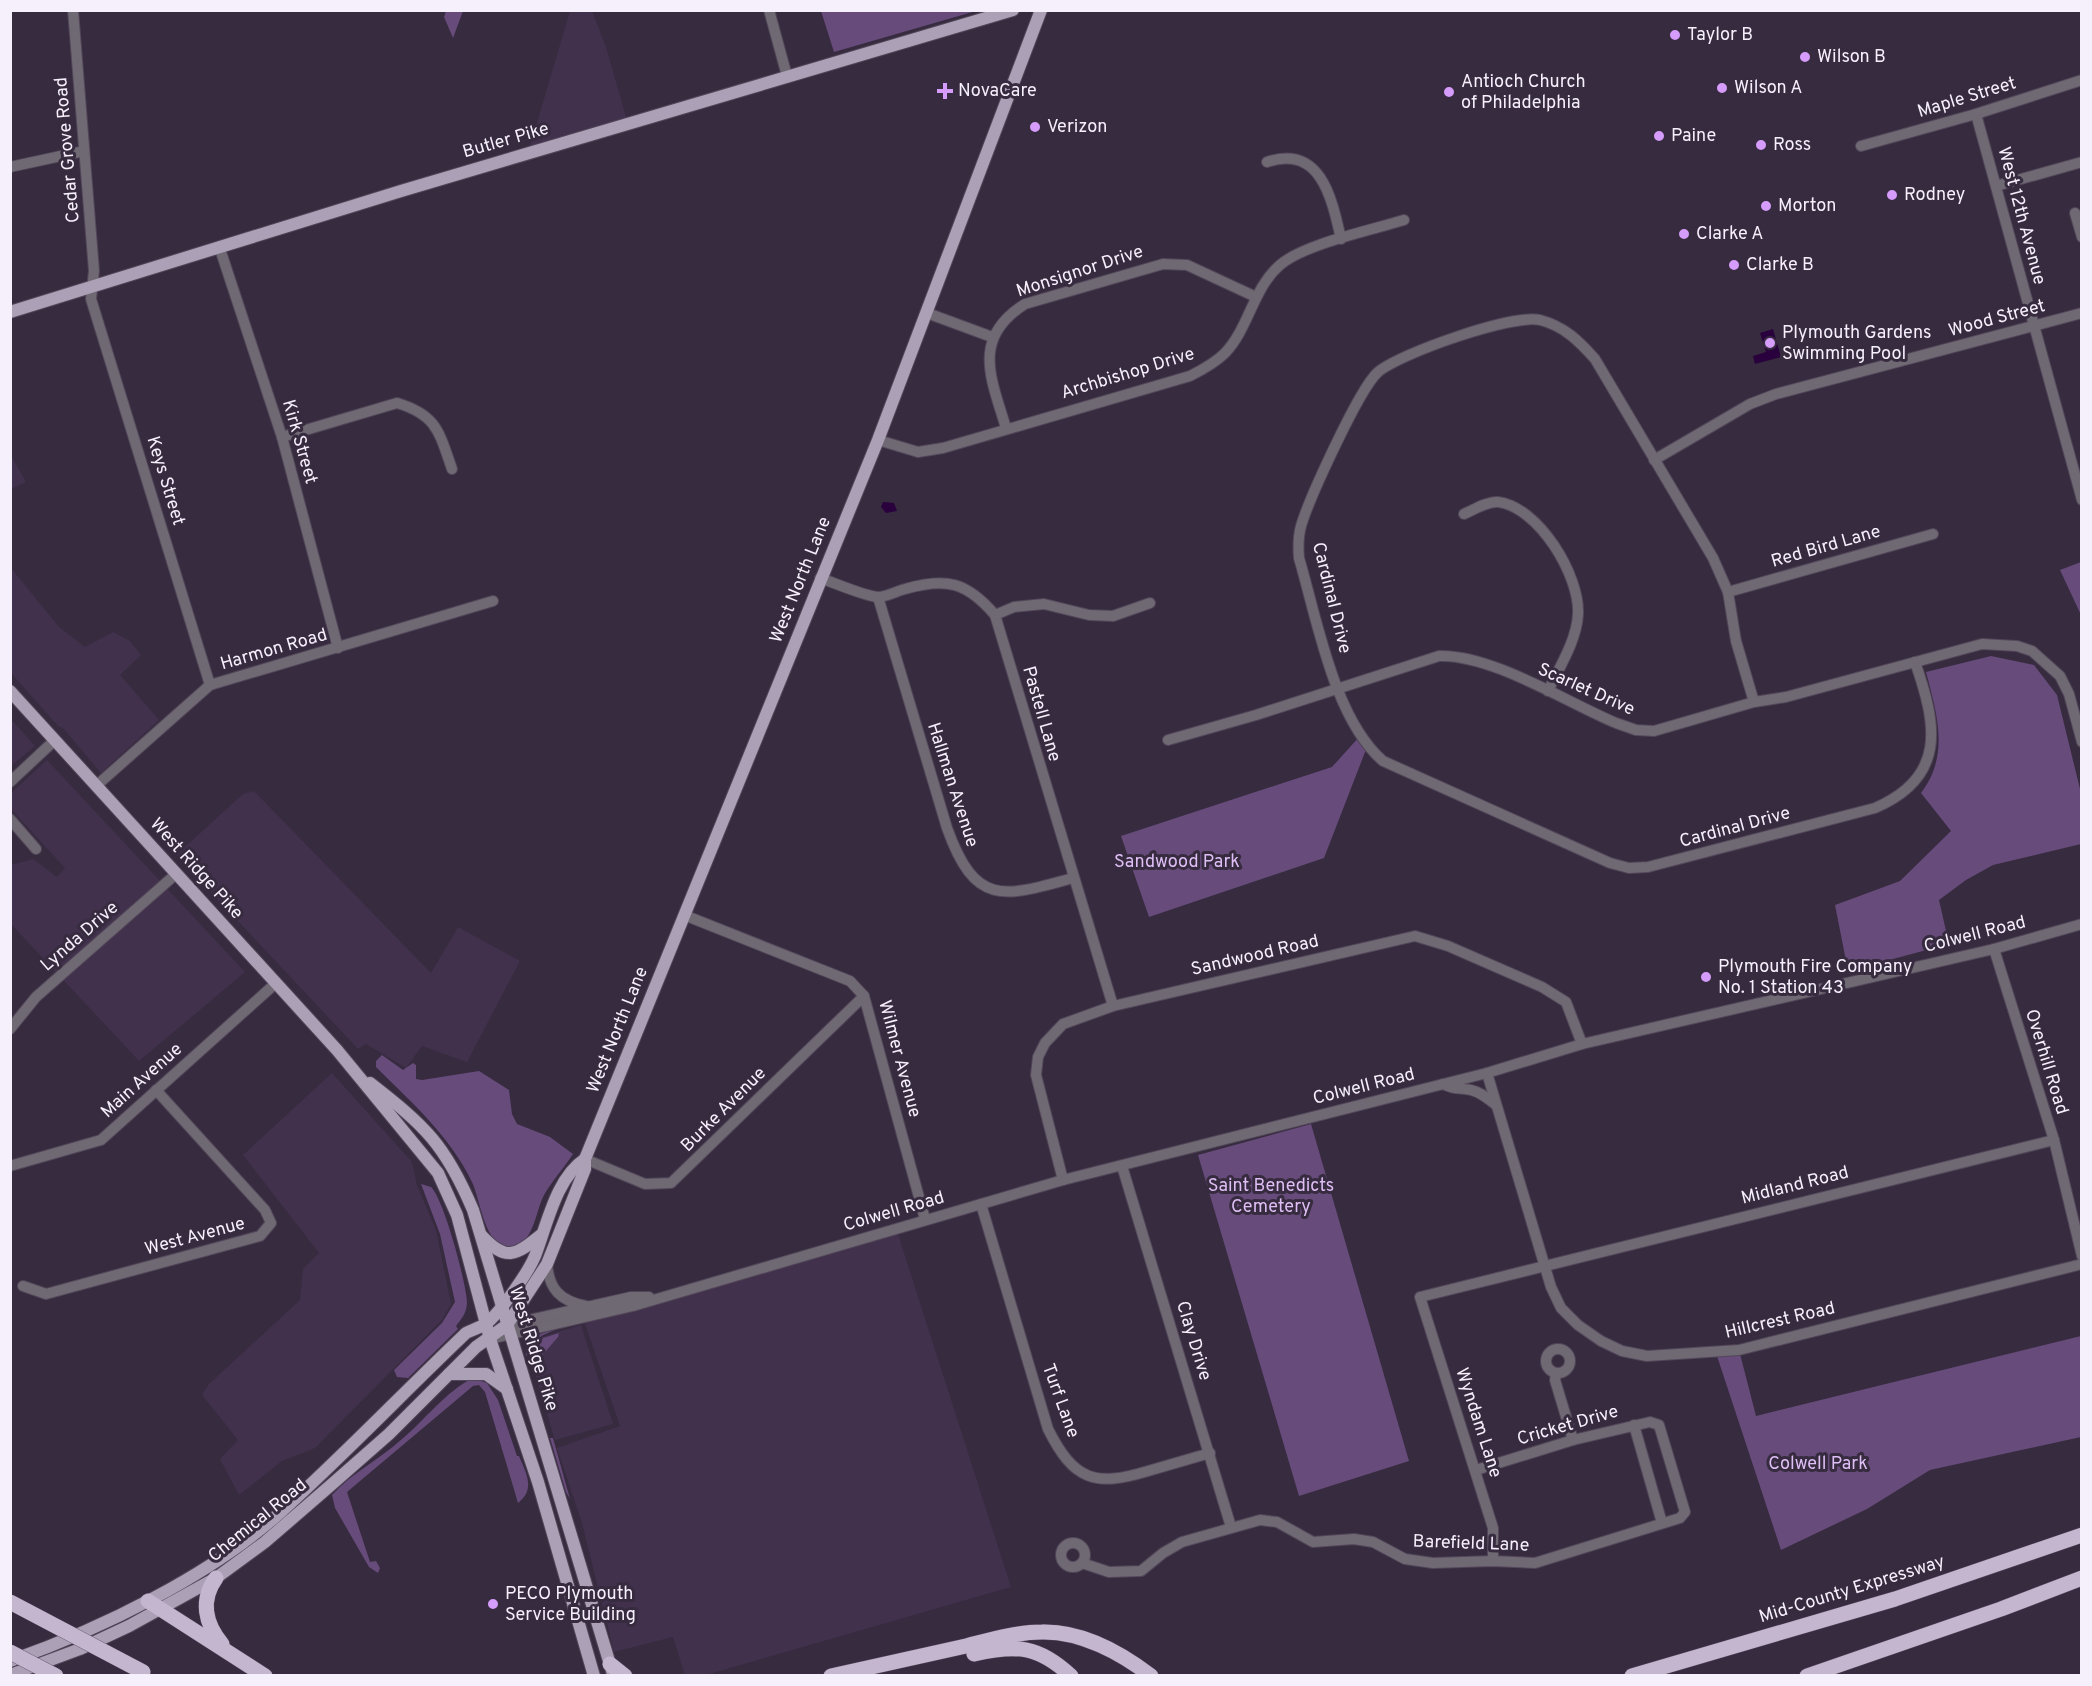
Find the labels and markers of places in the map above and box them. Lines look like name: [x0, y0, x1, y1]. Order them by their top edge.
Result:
place label: Taylor B: [1687, 24, 1753, 47]
marker: Taylor B: [1668, 28, 1682, 42]
place label: Wilson B: [1817, 46, 1886, 69]
marker: Wilson B: [1798, 50, 1812, 64]
place label: Antioch Church of Philadelphia: [1461, 71, 1586, 115]
place label: Wilson A: [1734, 77, 1803, 100]
place label: NovaCare: [958, 80, 1037, 103]
marker: Wilson A: [1715, 81, 1729, 95]
marker: NovaCare: [936, 82, 954, 100]
marker: Antioch Church of Philadelphia: [1442, 85, 1456, 99]
place label: Verizon: [1047, 116, 1107, 139]
marker: Verizon: [1028, 120, 1042, 134]
place label: Paine: [1671, 125, 1716, 148]
marker: Paine: [1652, 129, 1666, 143]
place label: Ross: [1773, 134, 1811, 157]
marker: Ross: [1754, 138, 1768, 152]
place label: Rodney: [1904, 184, 1965, 207]
marker: Rodney: [1885, 188, 1899, 202]
place label: Morton: [1778, 195, 1836, 218]
marker: Morton: [1759, 199, 1773, 213]
place label: Clarke A: [1696, 223, 1763, 246]
marker: Clarke A: [1677, 227, 1691, 241]
place label: Clarke B: [1746, 254, 1814, 277]
marker: Clarke B: [1727, 258, 1741, 272]
place label: Plymouth Gardens Swimming Pool: [1782, 322, 1931, 366]
marker: Plymouth Gardens Swimming Pool: [1763, 336, 1777, 350]
place label: Plymouth Fire Company No. 1 Station 43: [1718, 956, 1912, 1000]
marker: Plymouth Fire Company No. 1 Station 43: [1699, 970, 1713, 984]
place label: PECO Plymouth Service Building: [505, 1583, 636, 1627]
marker: PECO Plymouth Service Building: [486, 1597, 500, 1611]

